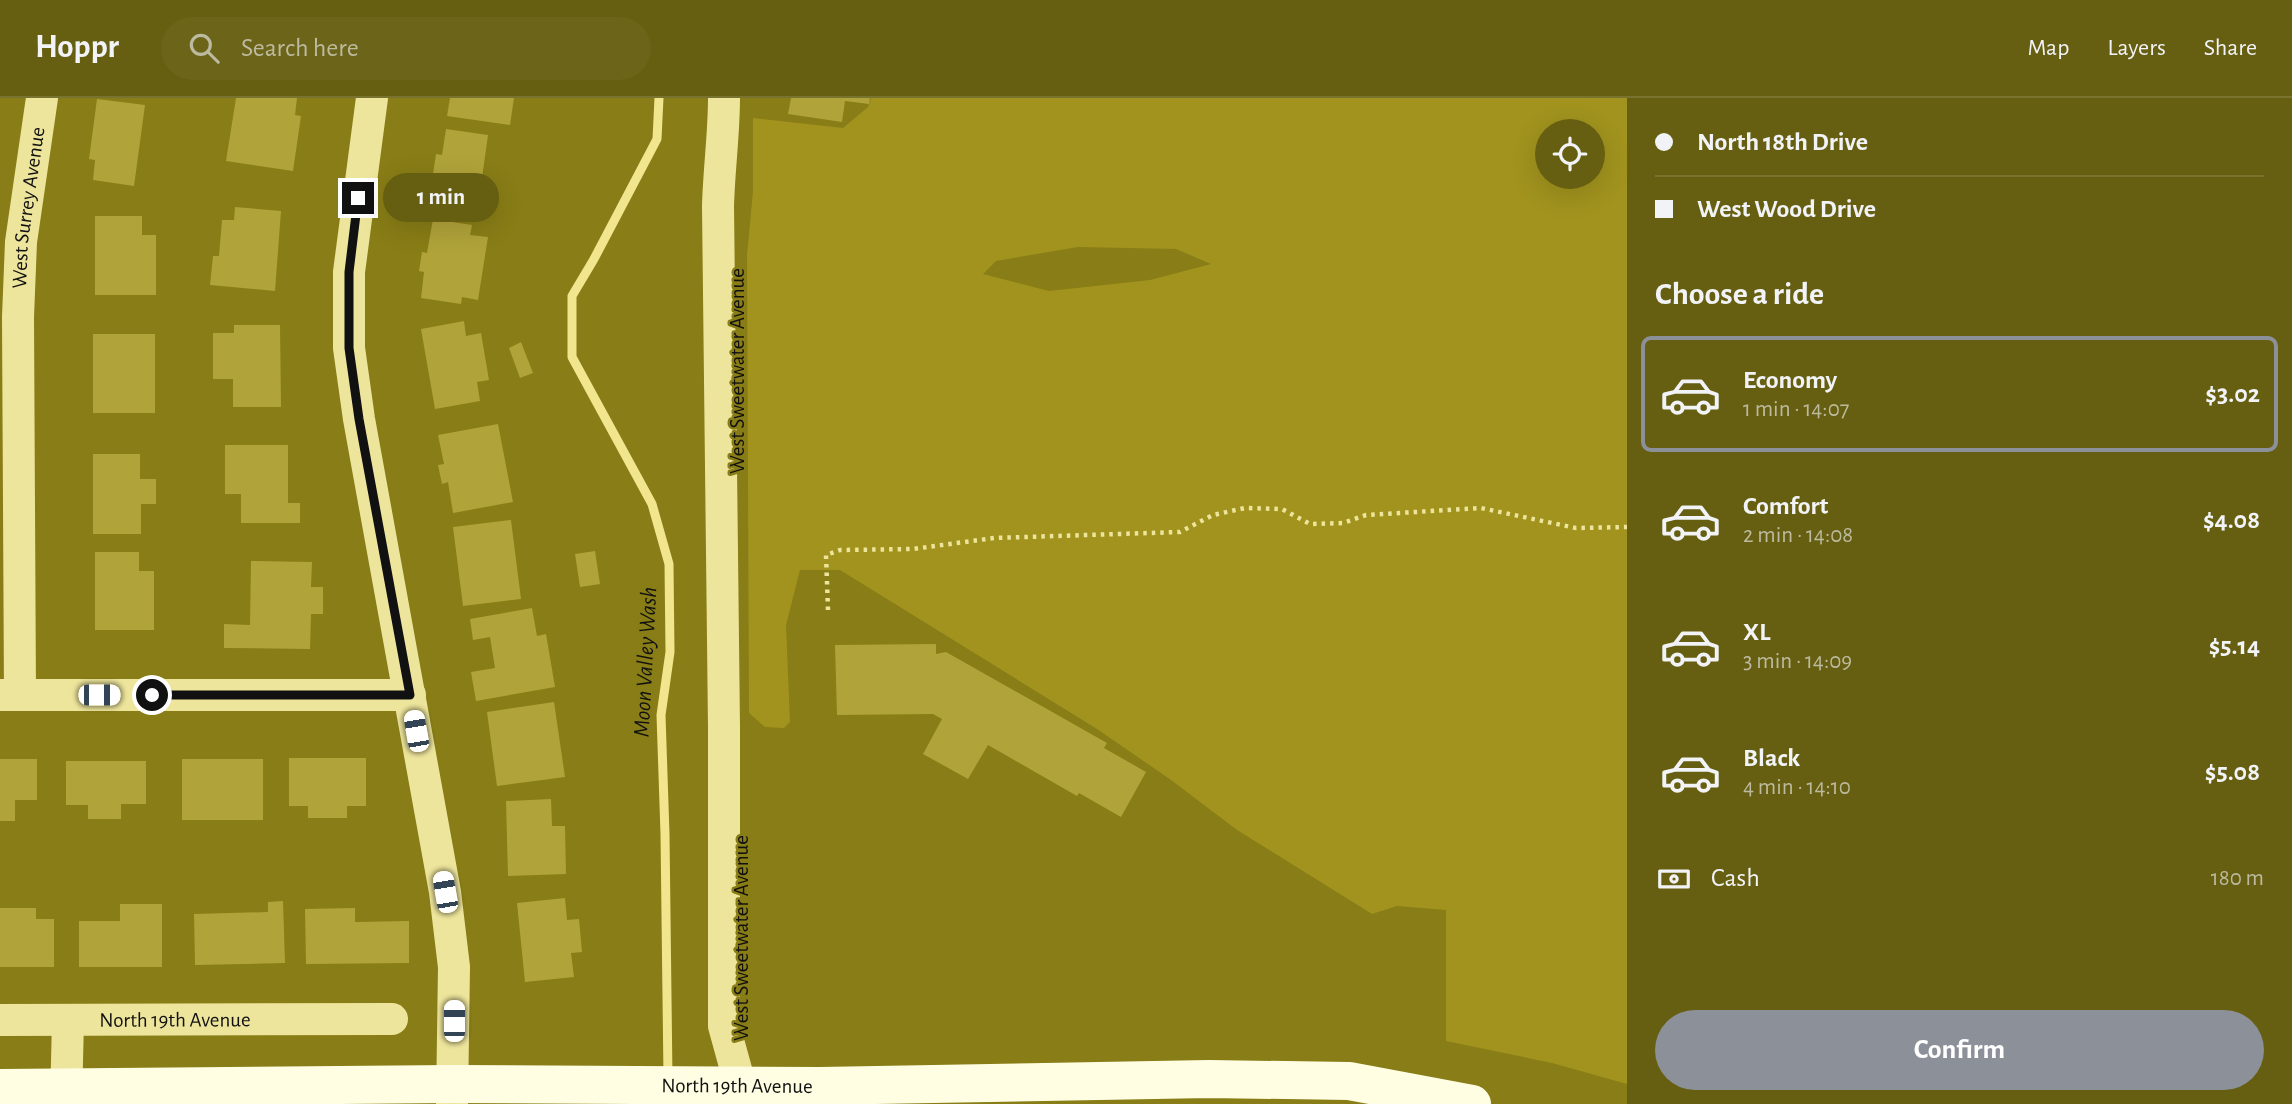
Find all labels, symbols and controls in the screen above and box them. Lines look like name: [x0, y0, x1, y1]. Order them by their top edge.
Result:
search box: [161, 17, 651, 80]
icon: search: [185, 29, 223, 67]
text: Hoppr: [35, 31, 119, 64]
text: Search here: [241, 35, 359, 61]
text: Map: [2027, 36, 2069, 60]
text: Layers: [2107, 36, 2166, 60]
text: Share: [2204, 36, 2257, 60]
map controls: [1535, 119, 1605, 189]
button: locate: [1535, 119, 1605, 189]
street label: West Surrey Avenue: [9, 125, 48, 289]
text: North 18th Drive: [1697, 129, 1868, 155]
callout: 1 min: [382, 174, 498, 222]
route end: [342, 182, 374, 214]
text: 1 min: [417, 186, 465, 209]
text: West Wood Drive: [1697, 196, 1876, 222]
street label: West Sweetwater Avenue: [727, 268, 748, 474]
text: Choose a ride: [1655, 278, 1824, 310]
icon: car: [1659, 363, 1722, 426]
text: Economy: [1743, 367, 1837, 393]
text: $3.02: [2205, 381, 2260, 407]
text: 1 min · 14:07: [1743, 398, 1849, 421]
icon: car: [1659, 489, 1722, 552]
text: Comfort: [1743, 493, 1828, 519]
text: $4.08: [2203, 507, 2260, 533]
text: 2 min · 14:08: [1743, 524, 1853, 547]
water label: Moon Valley Wash: [631, 586, 661, 738]
icon: car: [1659, 615, 1722, 678]
text: XL: [1743, 619, 1770, 645]
text: $5.14: [2209, 633, 2260, 659]
text: 3 min · 14:09: [1743, 650, 1852, 673]
route start: [136, 679, 168, 711]
car: [79, 685, 121, 706]
car: [403, 708, 430, 754]
icon: car: [1659, 741, 1722, 804]
text: Black: [1743, 745, 1800, 771]
text: $5.08: [2205, 759, 2260, 785]
text: 4 min · 14:10: [1743, 776, 1851, 799]
street label: West Sweetwater Avenue: [731, 835, 752, 1041]
icon: cash: [1655, 860, 1693, 898]
text: Cash: [1711, 865, 1760, 891]
text: 180 m: [2211, 867, 2264, 890]
car: [432, 869, 459, 915]
car: [444, 1000, 465, 1042]
street label: North 19th Avenue: [99, 1009, 251, 1030]
button: Confirm: [1655, 1010, 2264, 1090]
street label: North 19th Avenue: [661, 1075, 813, 1096]

